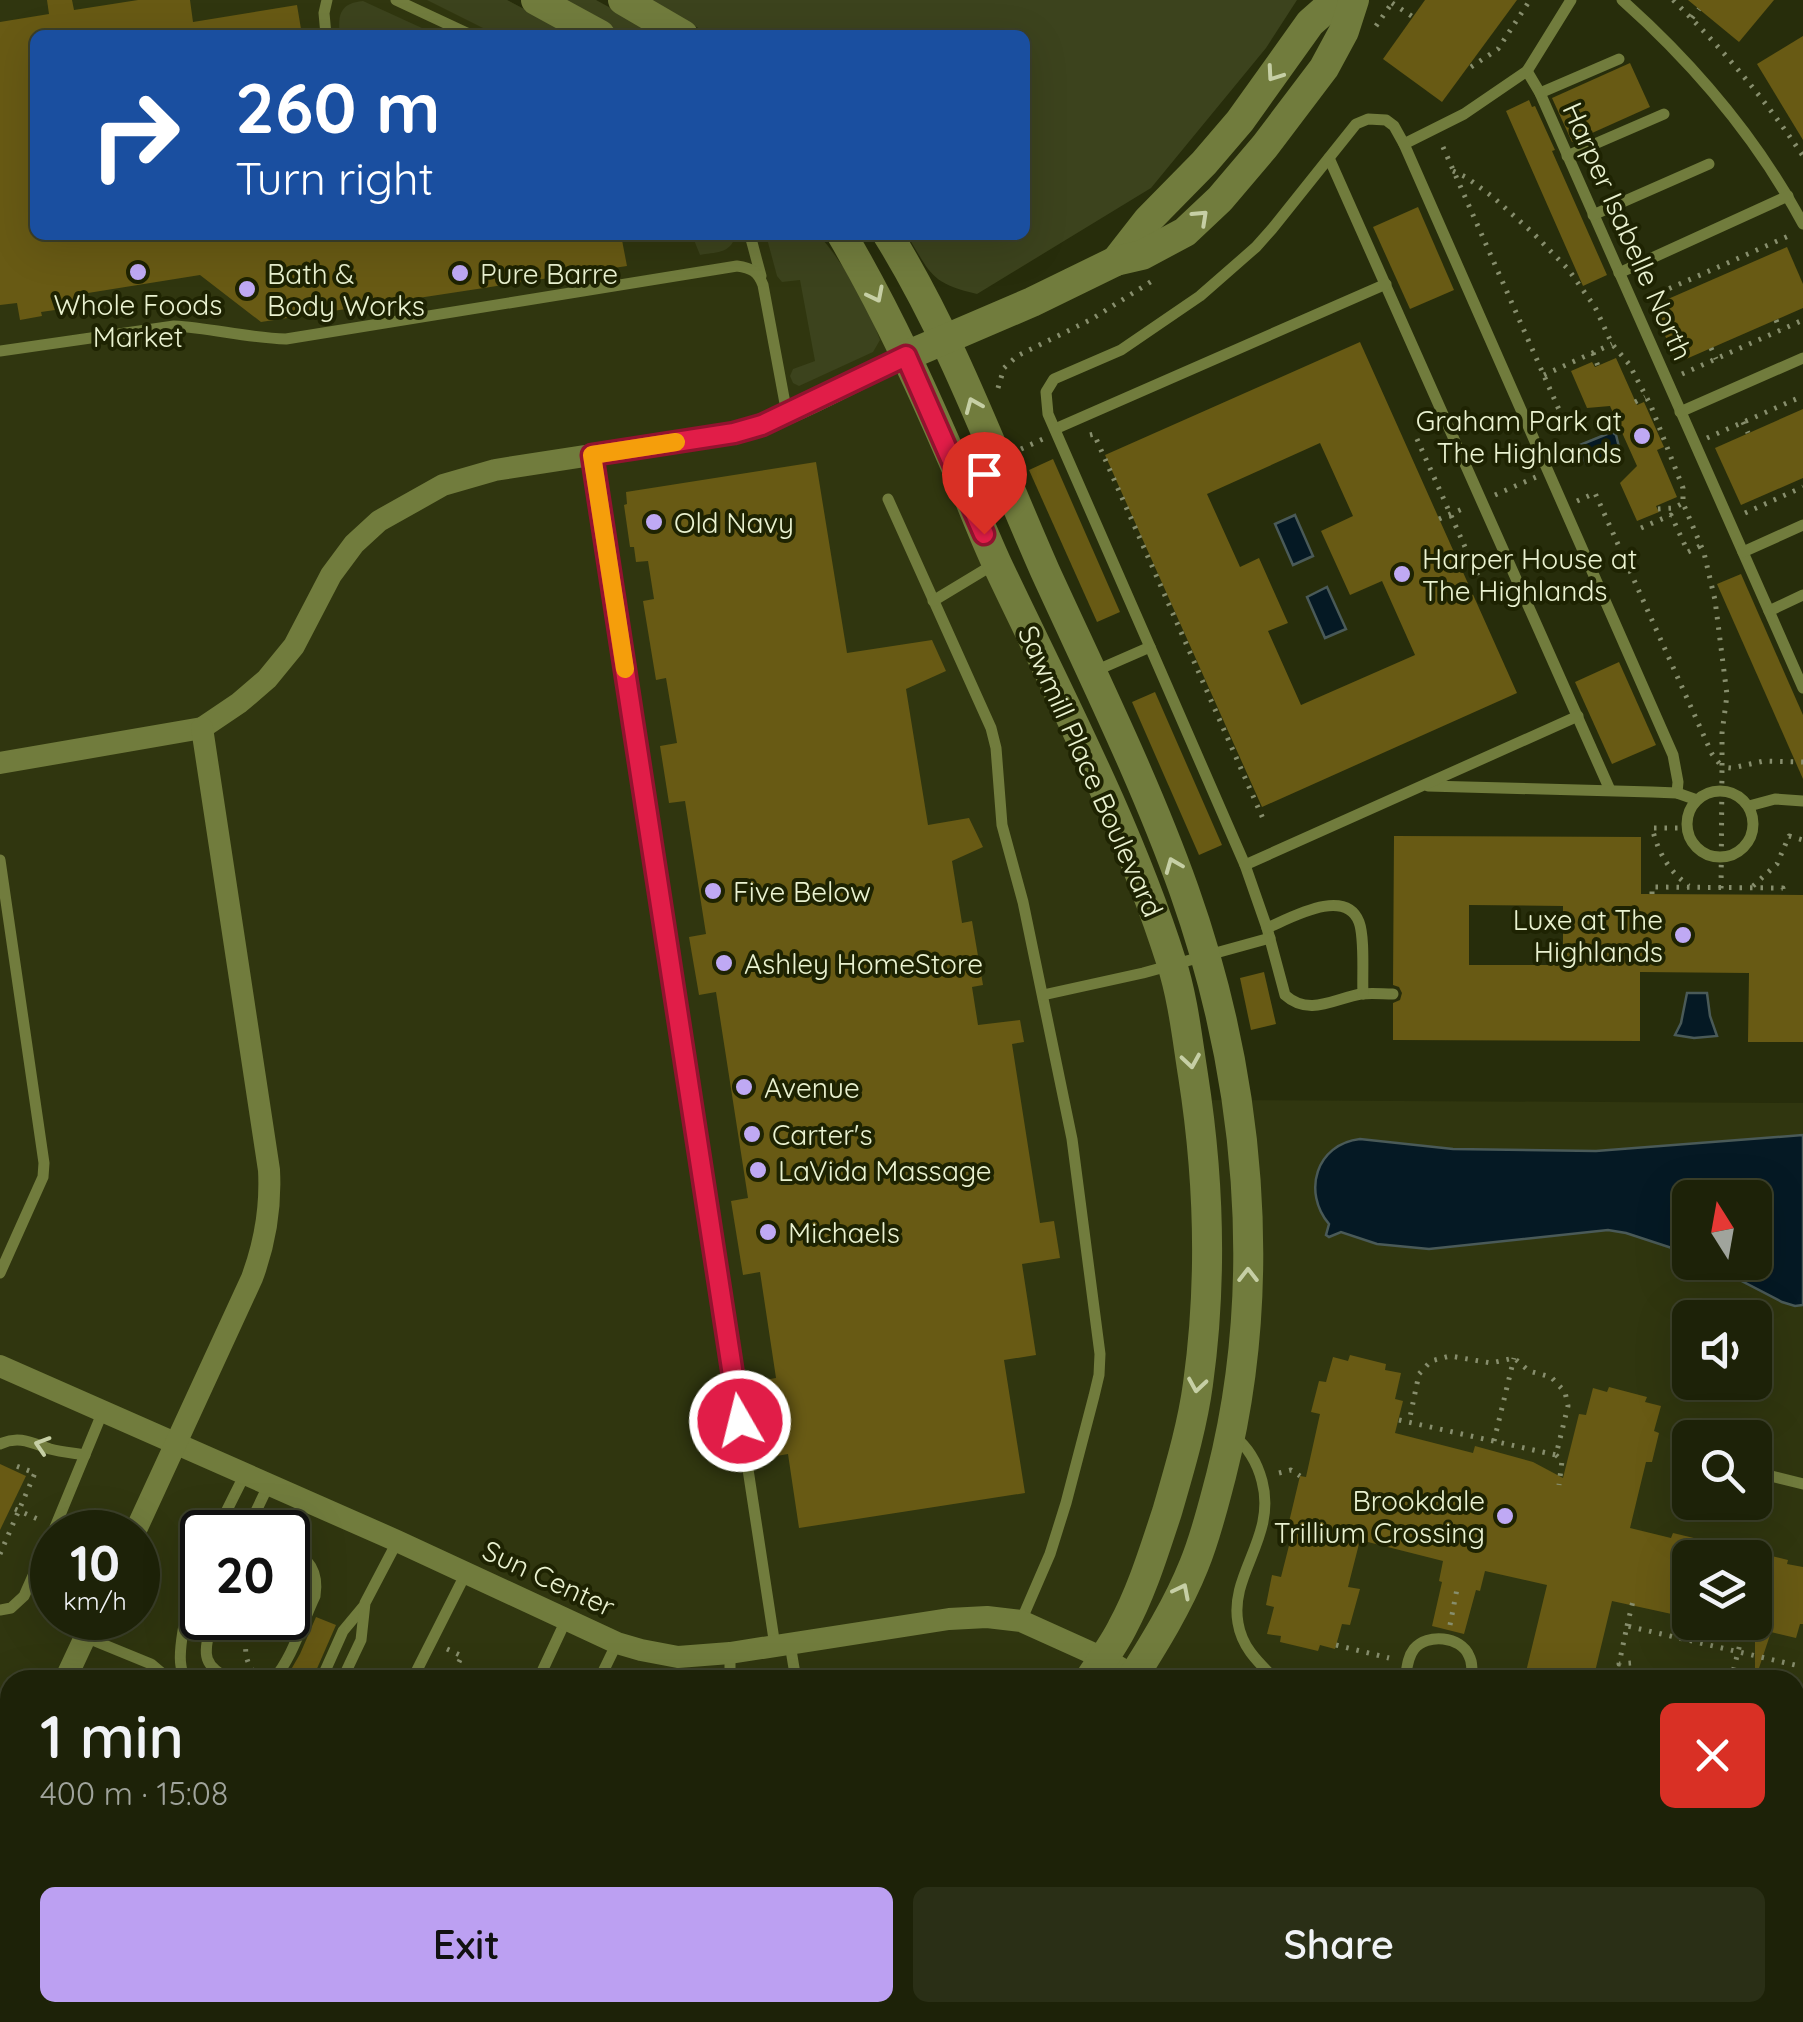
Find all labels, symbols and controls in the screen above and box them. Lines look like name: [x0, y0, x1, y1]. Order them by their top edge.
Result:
one-way arrow: [1267, 62, 1286, 81]
text: 260 m: [235, 63, 441, 151]
icon: right: [70, 70, 200, 200]
street label: Harper Isabelle North: [1555, 97, 1701, 365]
text: Turn right: [235, 150, 434, 206]
one-way arrow: [1189, 211, 1207, 229]
place label: Bath & Body Works: [267, 256, 425, 323]
place label: Pure Barre: [480, 256, 618, 291]
marker: Whole Foods Market: [127, 261, 149, 283]
marker: Pure Barre: [449, 262, 471, 284]
marker: Bath & Body Works: [236, 278, 258, 300]
one-way arrow: [864, 284, 883, 302]
place label: Whole Foods Market: [54, 287, 222, 354]
one-way arrow: [965, 397, 985, 415]
place label: Graham Park at The Highlands: [1416, 403, 1622, 470]
marker: Graham Park at The Highlands: [1631, 425, 1653, 447]
pin: [942, 432, 1027, 535]
icon: arrive: [957, 447, 1012, 502]
place label: Old Navy: [674, 505, 794, 540]
marker: Old Navy: [643, 511, 665, 533]
place label: Harper House at The Highlands: [1422, 541, 1637, 608]
marker: Harper House at The Highlands: [1391, 563, 1413, 585]
street label: Sawmill Place Boulevard: [1011, 620, 1171, 922]
one-way arrow: [1165, 857, 1185, 875]
place label: Five Below: [733, 874, 871, 909]
marker: Five Below: [702, 880, 724, 902]
place label: Luxe at The Highlands: [1513, 902, 1663, 969]
marker: Luxe at The Highlands: [1672, 924, 1694, 946]
place label: Ashley HomeStore: [744, 946, 983, 981]
marker: Ashley HomeStore: [713, 952, 735, 974]
one-way arrow: [1179, 1053, 1200, 1070]
place label: Avenue: [764, 1070, 860, 1105]
marker: Avenue: [733, 1076, 755, 1098]
place label: Carter's: [772, 1117, 873, 1152]
marker: Carter's: [741, 1123, 763, 1145]
place label: LaVida Massage: [778, 1153, 992, 1188]
marker: LaVida Massage: [747, 1159, 769, 1181]
north arrow: [1672, 1180, 1772, 1280]
map controls: [1672, 1180, 1772, 1640]
place label: Michaels: [788, 1215, 900, 1250]
marker: Michaels: [757, 1221, 779, 1243]
one-way arrow: [1237, 1267, 1259, 1282]
button: sound: [1672, 1300, 1772, 1400]
position arrow: [688, 1369, 792, 1473]
one-way arrow: [1187, 1377, 1208, 1393]
button: search: [1672, 1420, 1772, 1520]
one-way arrow: [34, 1437, 51, 1457]
place label: Brookdale Trillium Crossing: [1274, 1483, 1485, 1550]
marker: Brookdale Trillium Crossing: [1494, 1505, 1516, 1527]
speed limit sign: 20: [180, 1510, 310, 1640]
text: 10: [70, 1531, 120, 1594]
street label: Sun Center: [477, 1532, 621, 1624]
button: layers: [1672, 1540, 1772, 1640]
one-way arrow: [1170, 1583, 1189, 1601]
text: km/h: [63, 1585, 127, 1616]
text: 1 min: [40, 1698, 184, 1773]
button: close: [1660, 1703, 1765, 1808]
text: 400 m · 15:08: [40, 1773, 228, 1813]
button: Exit: [40, 1887, 893, 2002]
button: Share: [913, 1887, 1765, 2002]

